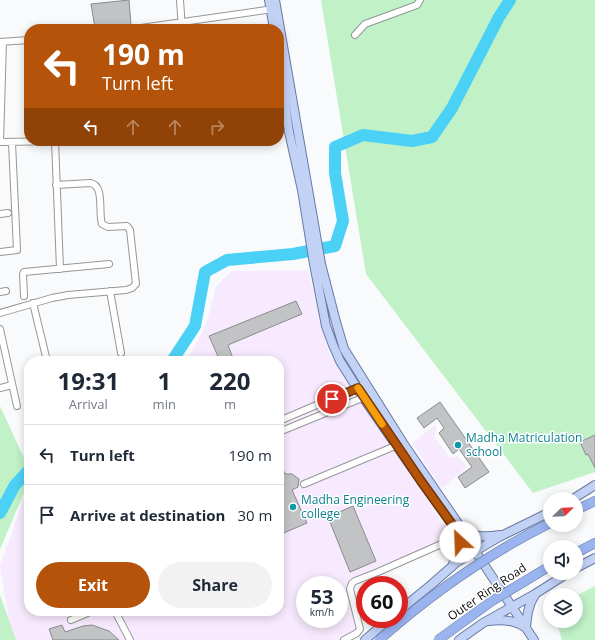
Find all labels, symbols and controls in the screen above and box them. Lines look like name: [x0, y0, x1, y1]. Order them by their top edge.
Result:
text: 190 m: [102, 35, 185, 73]
icon: left: [36, 40, 88, 92]
text: Turn left: [102, 71, 173, 95]
icon: left: [80, 116, 102, 138]
icon: ahead: [122, 116, 144, 138]
icon: ahead: [164, 116, 186, 138]
icon: right: [206, 116, 228, 138]
text: 19:31: [57, 364, 119, 397]
text: 1: [157, 364, 171, 397]
text: 220: [209, 364, 251, 397]
pin: [315, 382, 349, 416]
icon: arrive: [321, 388, 343, 410]
text: Arrival: [69, 395, 108, 413]
text: min: [153, 395, 176, 413]
text: m: [224, 395, 236, 413]
place label: Madha Matriculation school: [466, 429, 582, 460]
marker: Madha Matriculation school: [453, 440, 463, 450]
icon: left: [36, 444, 58, 466]
text: Turn left: [70, 445, 135, 465]
text: 190 m: [228, 445, 272, 465]
place label: Madha Engineering college: [301, 491, 410, 522]
north arrow: [543, 492, 583, 532]
map controls: [543, 492, 583, 628]
marker: Madha Engineering college: [288, 502, 298, 512]
icon: arrive: [36, 504, 58, 526]
text: Arrive at destination: [70, 505, 225, 525]
text: 30 m: [237, 505, 272, 525]
position arrow: [439, 521, 481, 563]
button: sound: [543, 540, 583, 580]
street label: Outer Ring Road: [444, 559, 530, 624]
button: Exit: [36, 562, 150, 608]
button: Share: [158, 562, 272, 608]
speed limit sign: 60: [356, 576, 408, 628]
text: 53: [311, 583, 333, 610]
button: layers: [543, 588, 583, 628]
text: km/h: [310, 605, 334, 619]

